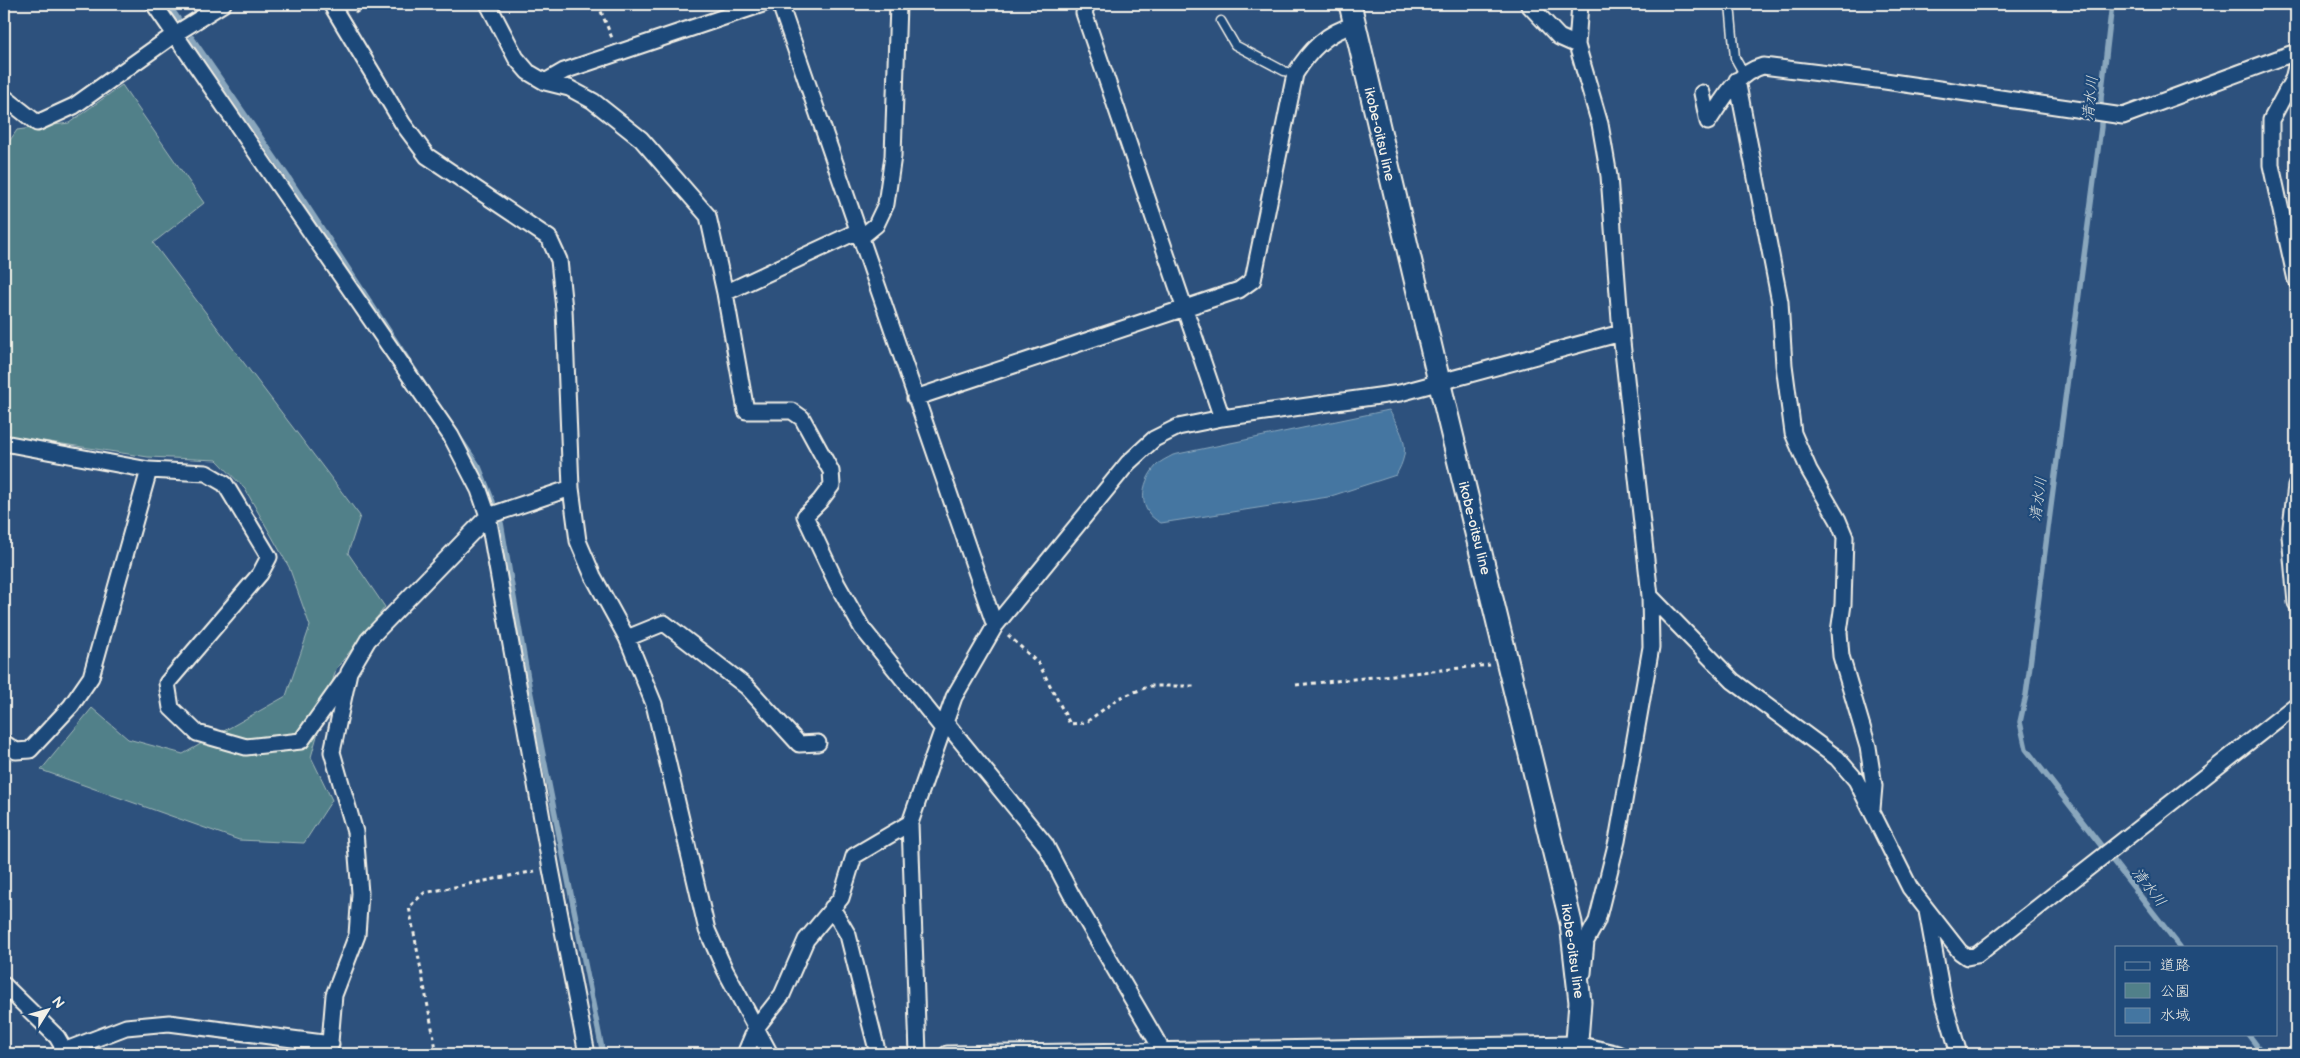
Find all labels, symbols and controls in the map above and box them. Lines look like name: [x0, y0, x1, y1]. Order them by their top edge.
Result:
water label: 清水川: [2079, 75, 2102, 121]
street label: ikobe-oitsu line: [1360, 86, 1399, 183]
water label: 清水川: [2026, 475, 2051, 523]
street label: ikobe-oitsu line: [1455, 480, 1494, 577]
water label: 清水川: [2127, 864, 2170, 911]
street label: ikobe-oitsu line: [1557, 903, 1588, 1000]
legend: [2115, 946, 2278, 1036]
text: 道路: [2160, 956, 2190, 975]
text: 公園: [2160, 982, 2190, 1001]
north arrow: [22, 986, 72, 1036]
text: N: [48, 993, 68, 1012]
text: 水域: [2160, 1006, 2190, 1025]

